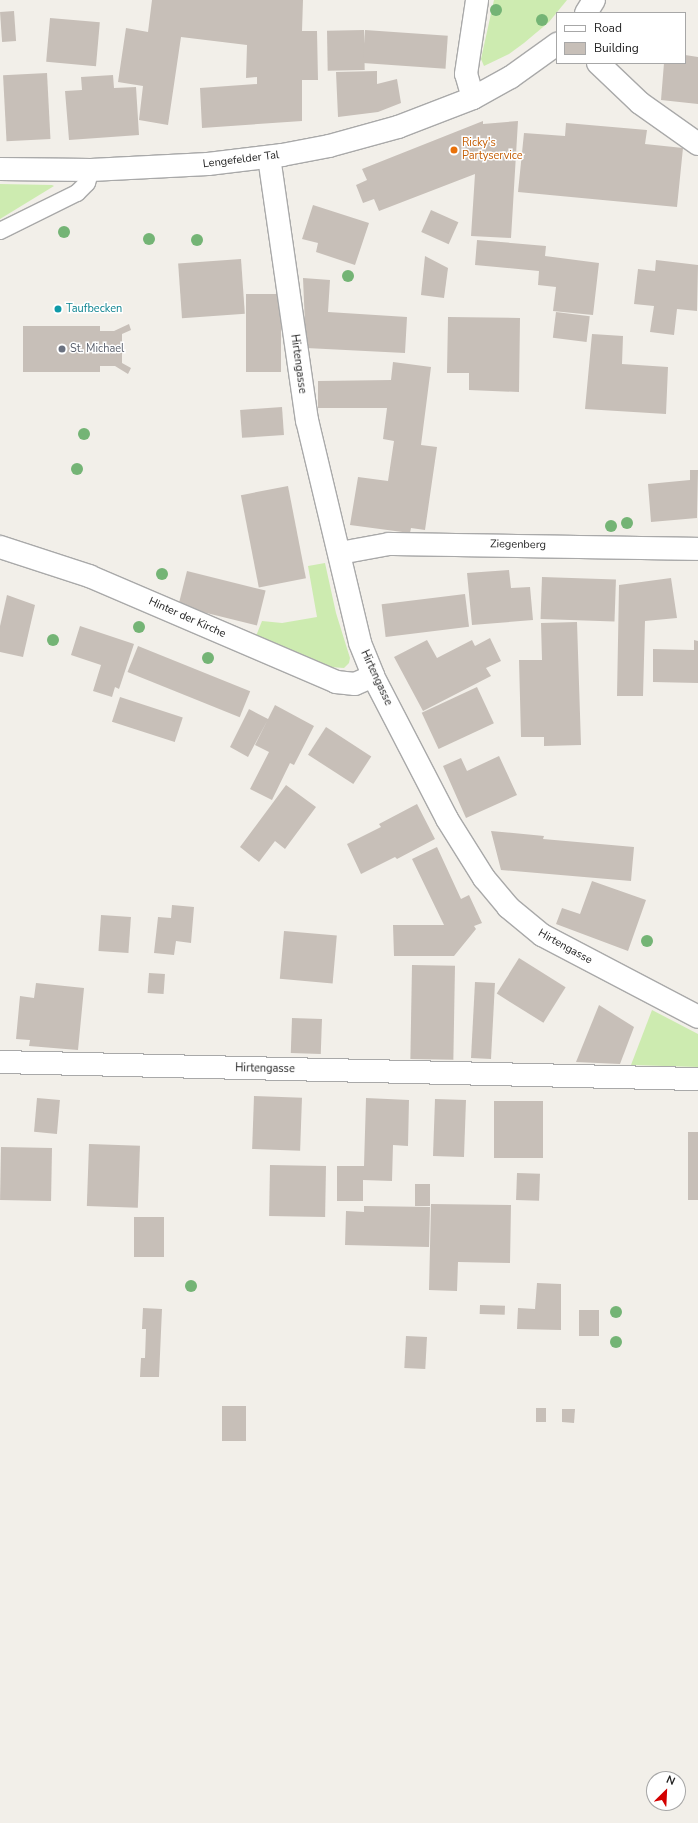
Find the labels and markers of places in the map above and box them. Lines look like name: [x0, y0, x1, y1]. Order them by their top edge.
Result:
place label: Ricky's Partyservice: [462, 137, 523, 163]
marker: Ricky's Partyservice: [449, 145, 459, 155]
place label: Taufbecken: [66, 302, 122, 316]
marker: Taufbecken: [53, 304, 63, 314]
place label: St. Michael: [70, 342, 124, 356]
marker: St. Michael: [57, 344, 67, 354]

